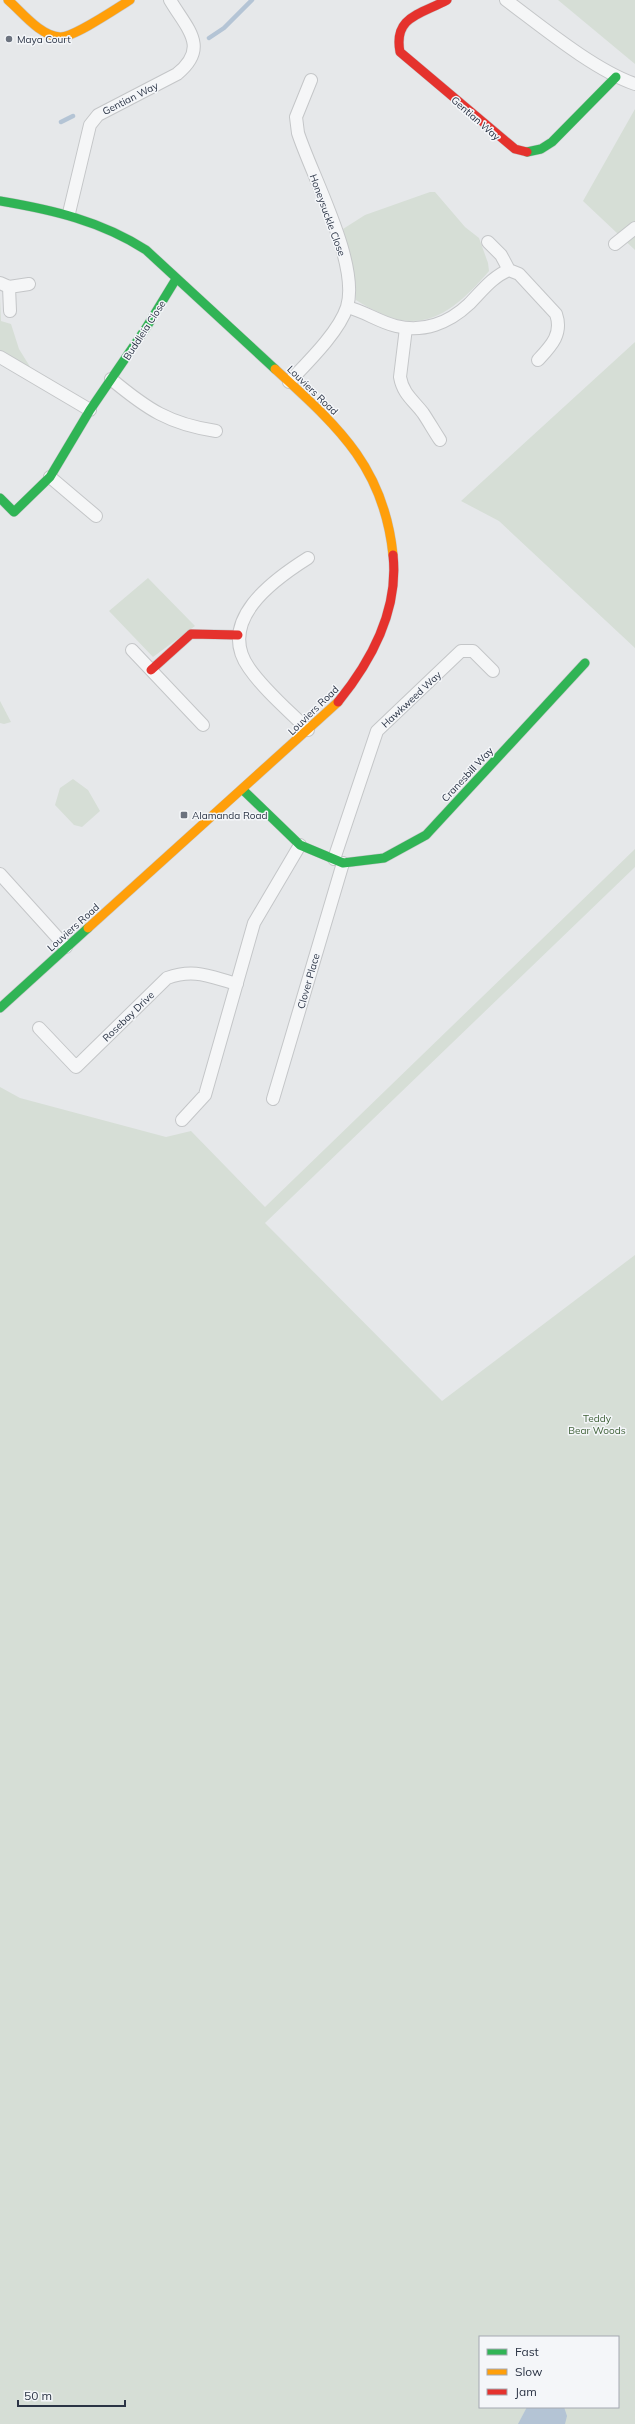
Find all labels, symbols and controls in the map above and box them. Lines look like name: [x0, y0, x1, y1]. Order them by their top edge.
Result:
place label: Maya Court: [17, 33, 71, 46]
marker: Maya Court: [4, 34, 14, 44]
street label: Gentian Way: [100, 79, 161, 118]
street label: Gentian Way: [448, 94, 503, 144]
street label: Honeysuckle Close: [307, 172, 348, 258]
street label: Buddleia Close: [120, 298, 169, 363]
street label: Louviers Road: [285, 363, 341, 418]
street label: Hawkweed Way: [379, 668, 445, 730]
street label: Louviers Road: [285, 683, 341, 738]
street label: Cranesbill Way: [439, 744, 497, 804]
place label: Alamanda Road: [192, 809, 268, 822]
marker: Alamanda Road: [179, 810, 189, 820]
street label: Louviers Road: [45, 901, 102, 954]
street label: Clover Place: [294, 952, 323, 1010]
street label: Rosebay Drive: [100, 988, 157, 1044]
park label: Teddy Bear Woods: [568, 1412, 626, 1437]
legend: [479, 2336, 619, 2408]
text: Fast: [515, 2344, 539, 2359]
text: Slow: [515, 2364, 543, 2379]
scale bar: [18, 2382, 125, 2408]
text: Jam: [515, 2384, 537, 2399]
text: 50 m: [24, 2388, 52, 2403]

